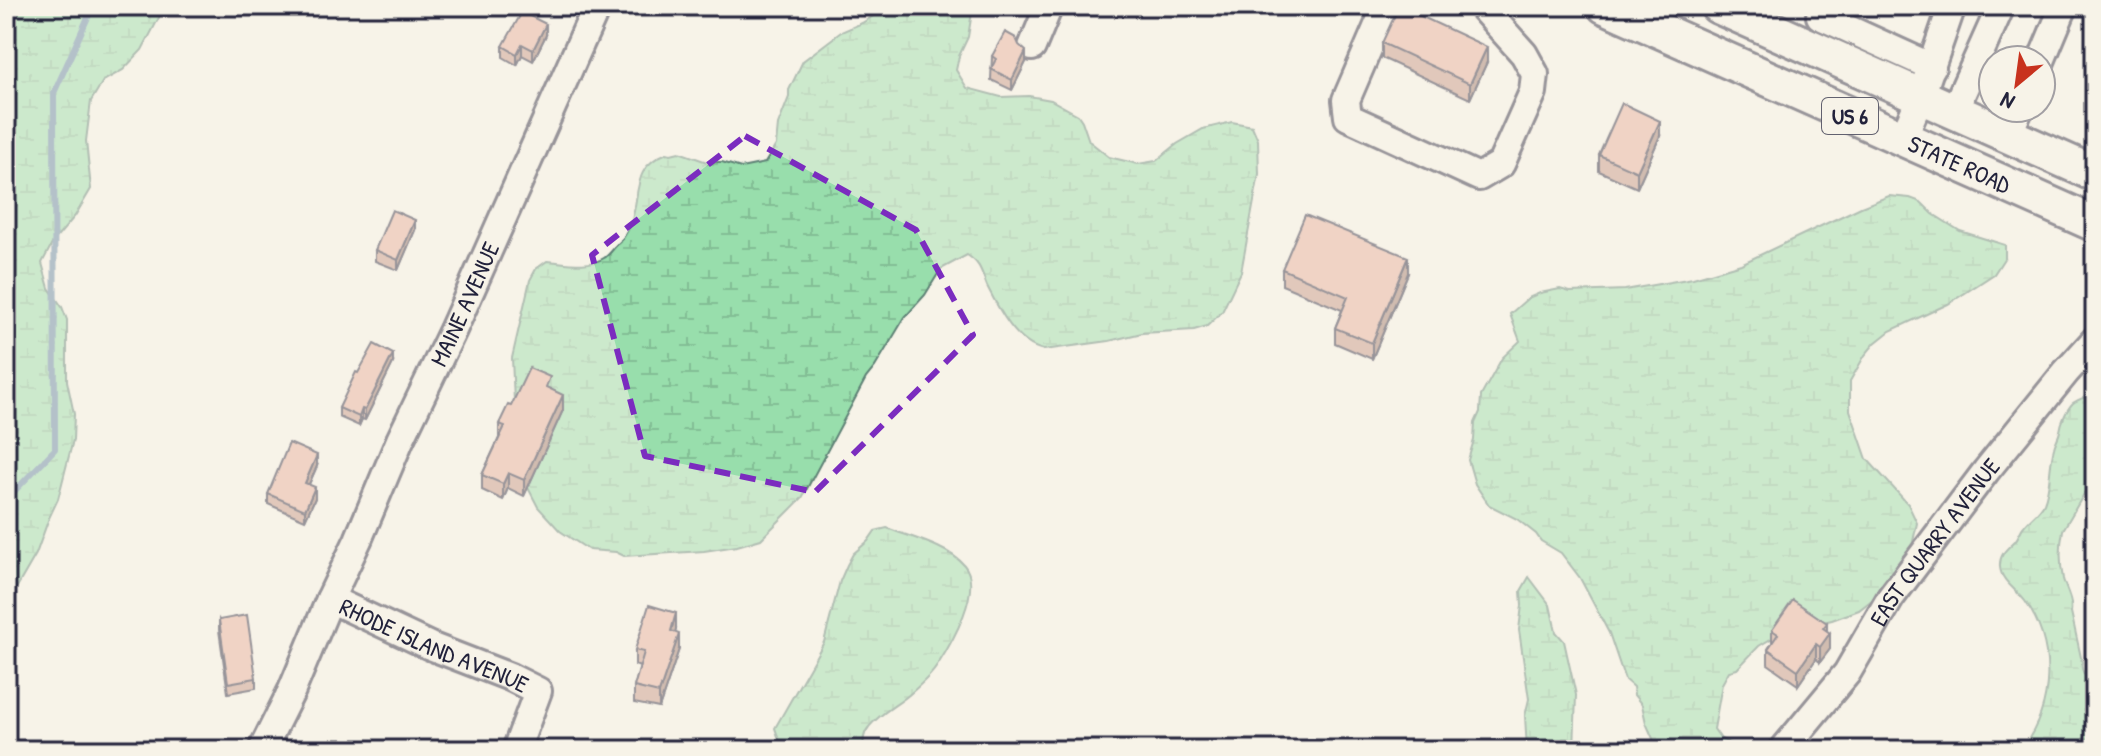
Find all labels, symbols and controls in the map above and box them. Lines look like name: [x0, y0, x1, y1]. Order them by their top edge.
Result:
north arrow: [1977, 44, 2057, 124]
text: N: [1995, 85, 2020, 117]
road number: US 6: [1822, 98, 1878, 134]
street label: STATE ROAD: [1903, 127, 2016, 201]
street label: MAINE AVENUE: [422, 236, 506, 371]
street label: EAST QUARRY AVENUE: [1862, 451, 2007, 631]
street label: RHODE ISLAND AVENUE: [335, 590, 534, 700]

